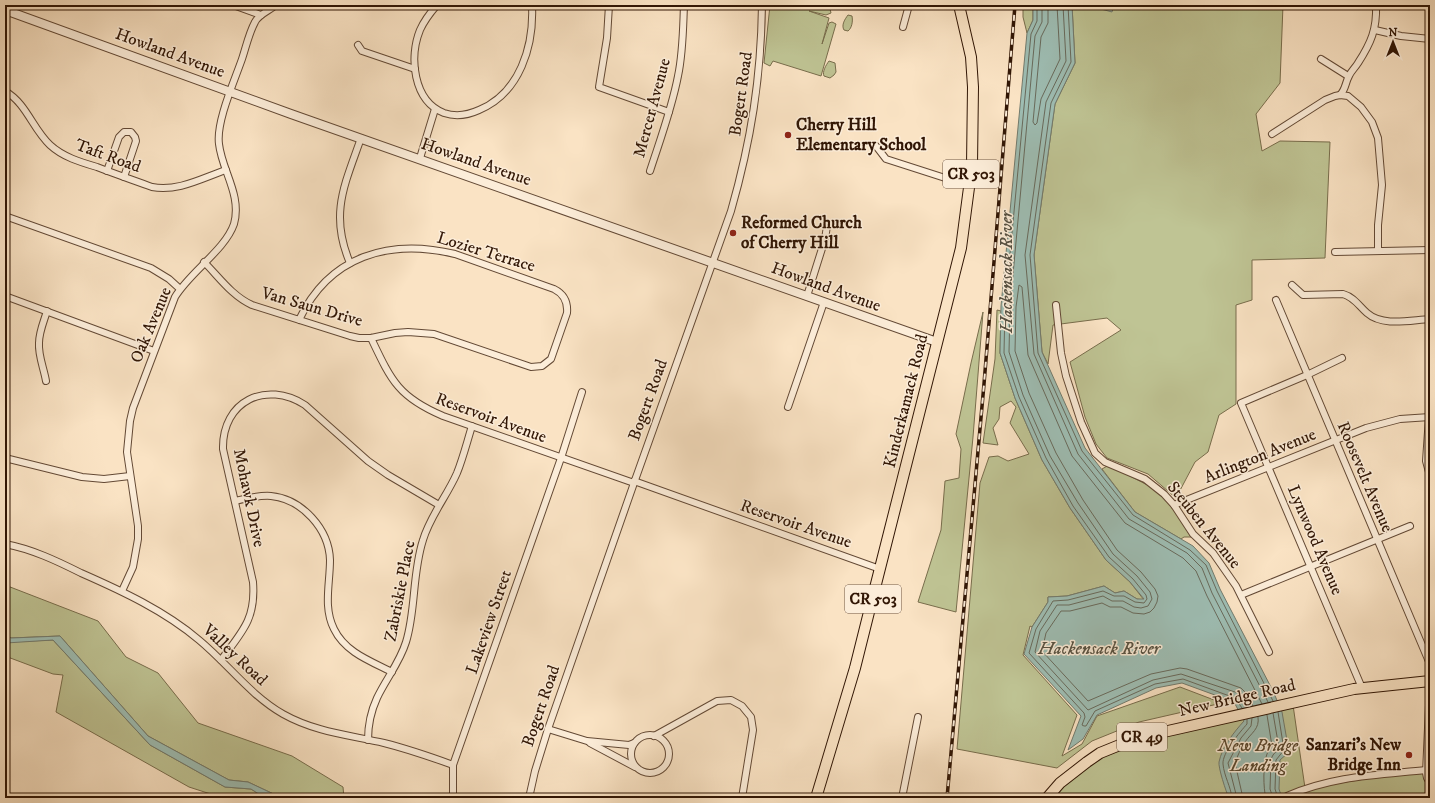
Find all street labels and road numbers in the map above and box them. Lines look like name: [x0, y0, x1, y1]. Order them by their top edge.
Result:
street label: Howland Avenue: [112, 23, 228, 83]
street label: Bogert Road: [724, 50, 758, 138]
street label: Mercer Avenue: [628, 56, 676, 160]
street label: Howland Avenue: [418, 133, 534, 191]
street label: Taft Road: [72, 134, 144, 178]
road number: CR 503: [943, 160, 999, 188]
street label: Lozier Terrace: [434, 227, 538, 277]
street label: Howland Avenue: [768, 257, 884, 317]
street label: Van Saun Drive: [258, 282, 365, 332]
street label: Oak Avenue: [125, 284, 177, 366]
street label: Kinderkamack Road: [879, 331, 933, 470]
street label: Bogert Road: [623, 356, 673, 444]
street label: Reservoir Avenue: [432, 388, 550, 448]
street label: Roosevelt Avenue: [1332, 418, 1398, 536]
street label: Arlington Avenue: [1201, 424, 1319, 488]
street label: Mohawk Drive: [228, 447, 270, 549]
street label: Steuben Avenue: [1162, 477, 1246, 573]
street label: Lynwood Avenue: [1282, 482, 1348, 598]
street label: Reservoir Avenue: [737, 495, 855, 553]
street label: Zabriskie Place: [379, 539, 421, 643]
street label: Lakeview Street: [461, 567, 517, 677]
road number: CR 503: [845, 585, 901, 613]
street label: Valley Road: [197, 619, 273, 691]
street label: Bogert Road: [517, 662, 565, 750]
street label: New Bridge Road: [1176, 674, 1298, 722]
road number: CR 49: [1117, 723, 1167, 751]

